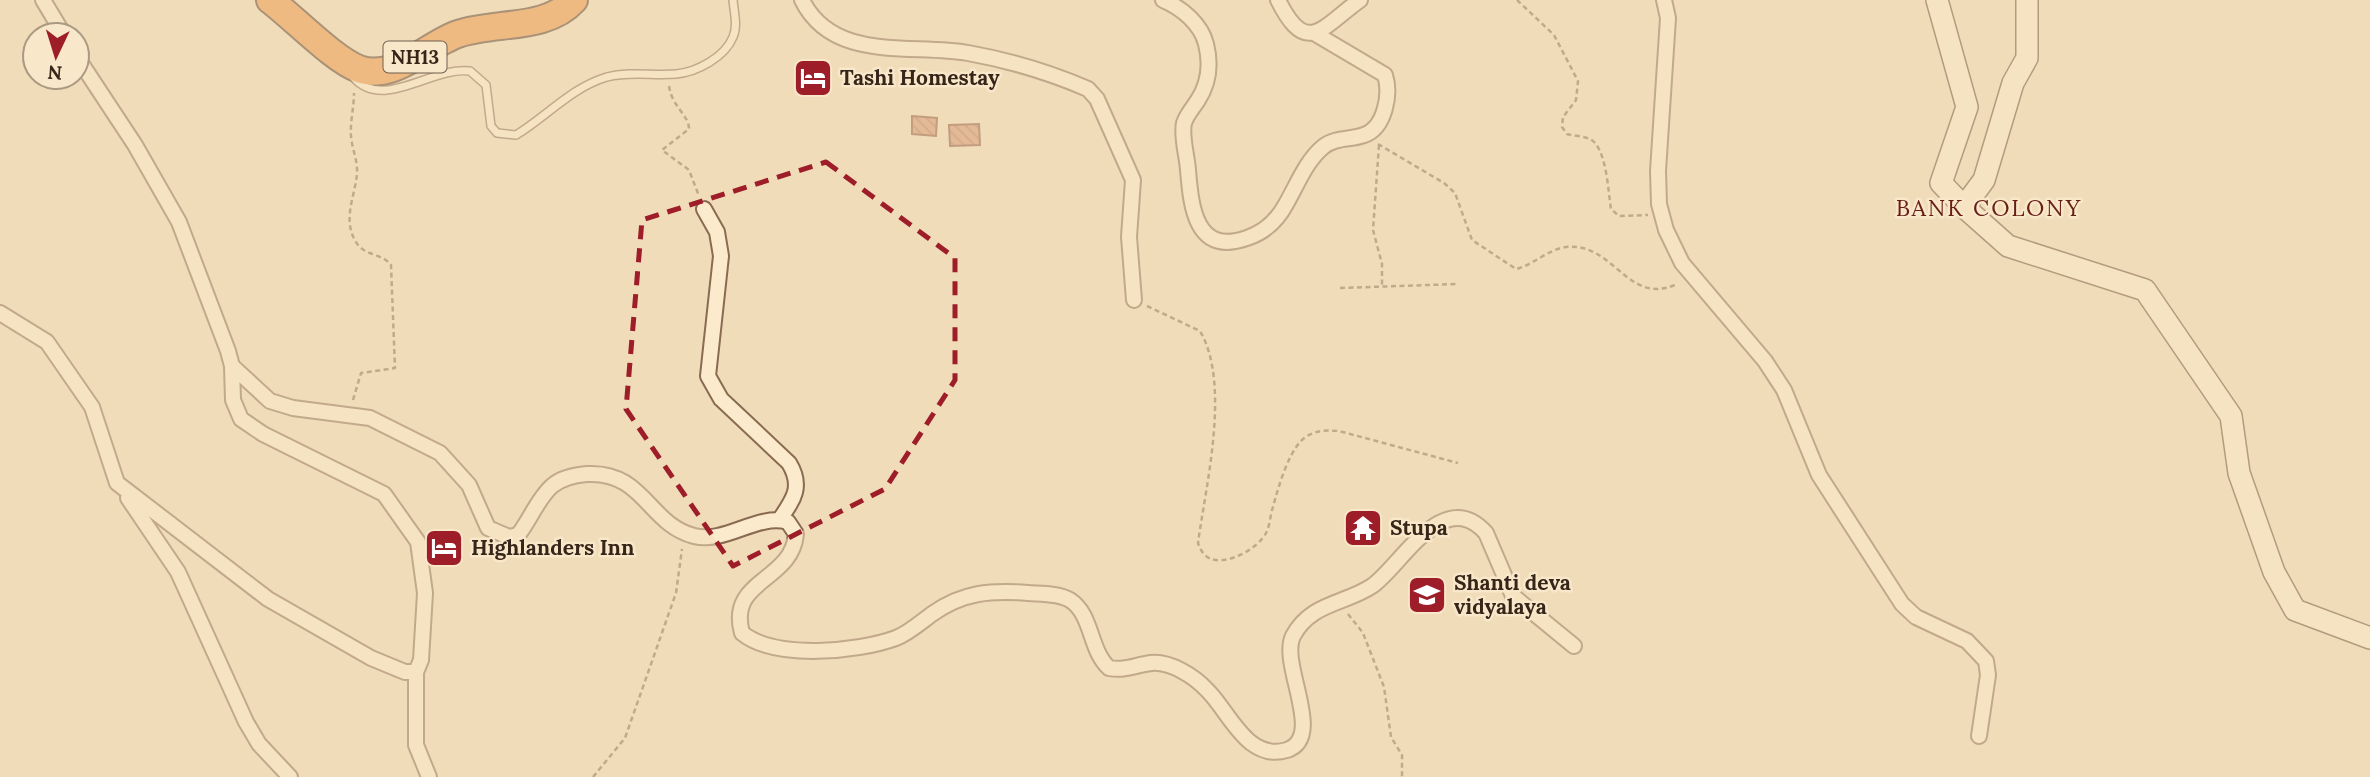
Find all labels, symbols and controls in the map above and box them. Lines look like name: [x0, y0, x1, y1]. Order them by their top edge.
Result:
north arrow: [21, 21, 91, 91]
road number: NH13: [384, 41, 446, 72]
hotel icon: Tashi Homestay: [792, 57, 834, 99]
text: N: [46, 60, 63, 85]
place label: Tashi Homestay: [840, 64, 1000, 91]
district label: BANK COLONY: [1896, 193, 2082, 222]
temple icon: Stupa: [1342, 507, 1384, 549]
place label: Stupa: [1390, 514, 1448, 541]
hotel icon: Highlanders Inn: [423, 527, 465, 569]
place label: Highlanders Inn: [471, 534, 634, 561]
place label: Shanti deva vidyalaya: [1454, 569, 1571, 620]
school or university icon: Shanti deva vidyalaya: [1406, 574, 1448, 616]

